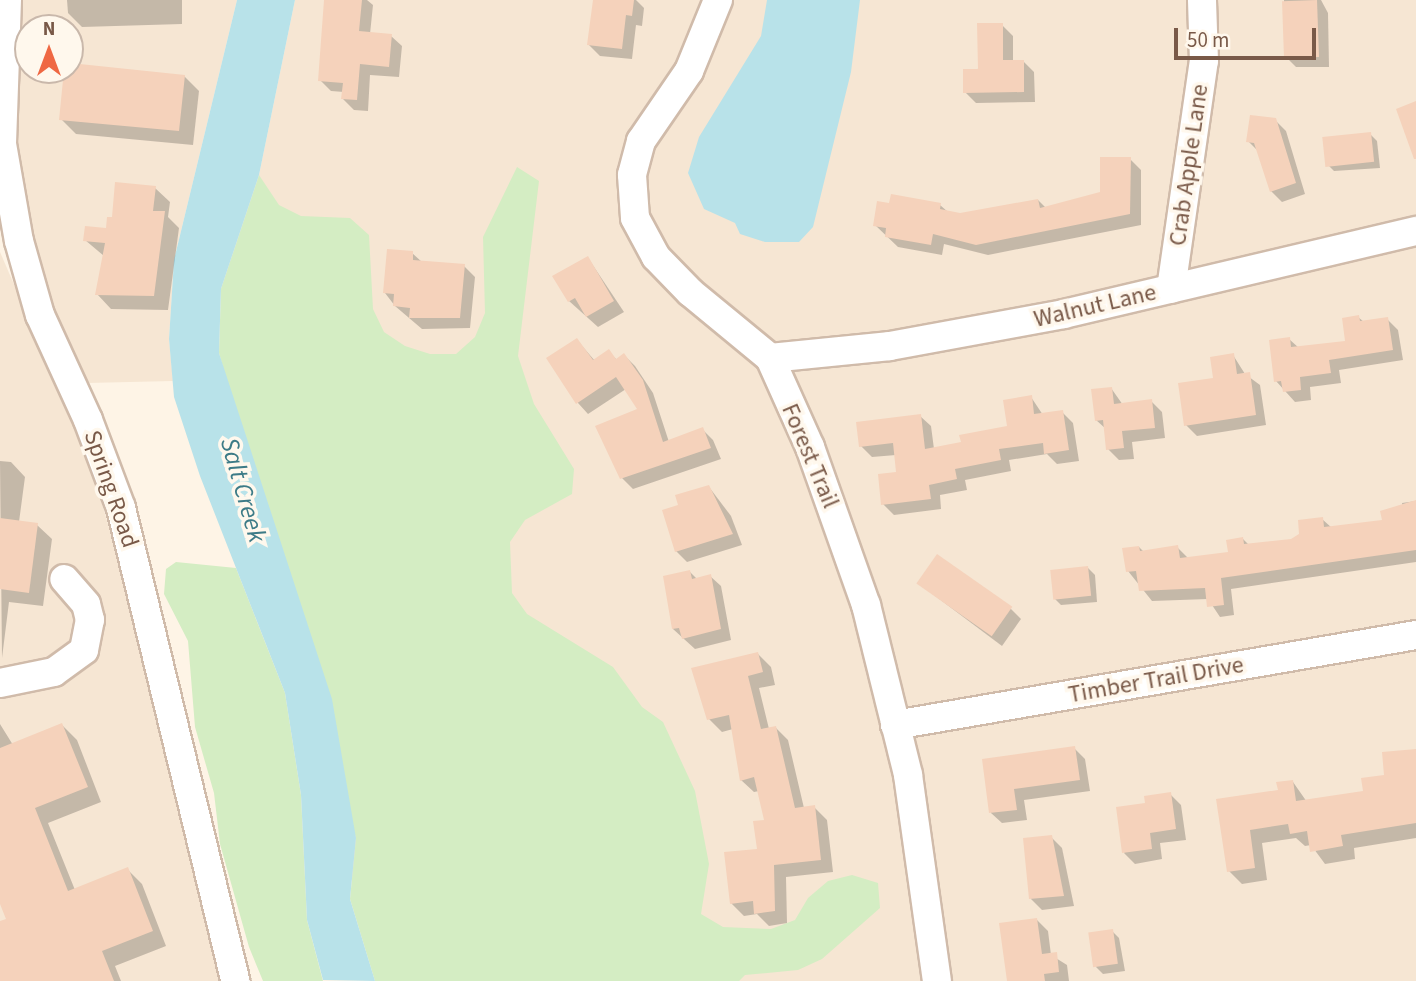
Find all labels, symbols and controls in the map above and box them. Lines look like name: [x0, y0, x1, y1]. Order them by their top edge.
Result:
north arrow: [14, 14, 84, 84]
scale bar: [1178, 14, 1320, 58]
text: N: [43, 16, 55, 43]
text: 50 m: [1187, 25, 1229, 55]
street label: Crab Apple Lane: [1163, 82, 1215, 248]
street label: Walnut Lane: [1031, 278, 1159, 334]
street label: Forest Trail: [775, 399, 845, 513]
street label: Spring Road: [78, 427, 144, 551]
water label: Salt Creek: [213, 434, 273, 546]
street label: Timber Trail Drive: [1066, 650, 1246, 710]

